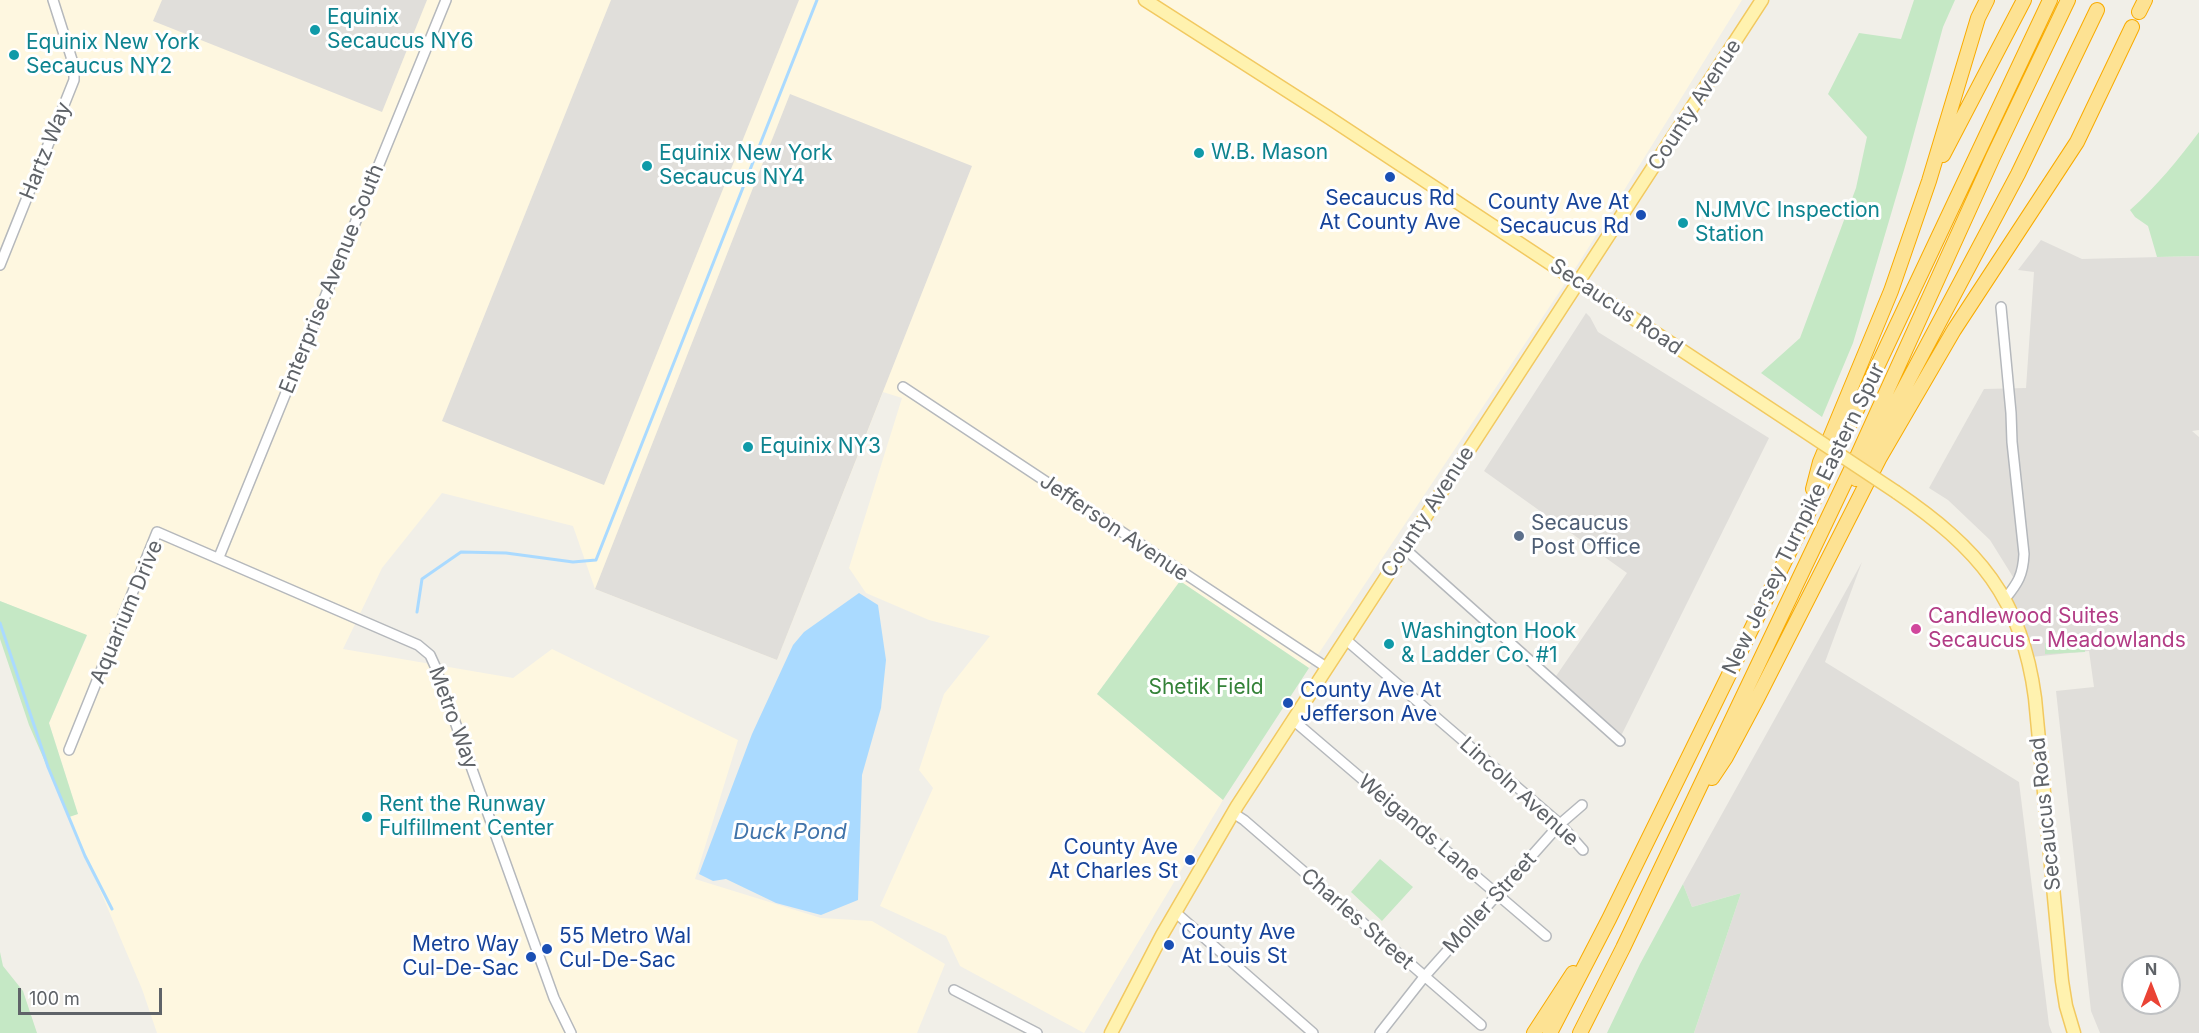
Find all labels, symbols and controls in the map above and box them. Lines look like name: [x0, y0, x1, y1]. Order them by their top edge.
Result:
place label: Equinix Secaucus NY6: [327, 5, 474, 55]
marker: Equinix Secaucus NY6: [308, 23, 322, 37]
place label: Equinix New York Secaucus NY2: [26, 30, 200, 80]
street label: County Avenue: [1643, 35, 1747, 175]
marker: Equinix New York Secaucus NY2: [7, 48, 21, 62]
street label: Hartz Way: [15, 99, 77, 203]
place label: W.B. Mason: [1211, 140, 1328, 166]
place label: Equinix New York Secaucus NY4: [659, 141, 833, 191]
marker: W.B. Mason: [1192, 146, 1206, 160]
marker: Equinix New York Secaucus NY4: [640, 159, 654, 173]
street label: Enterprise Avenue South: [274, 161, 390, 397]
marker: Secaucus Rd At County Ave: [1383, 170, 1397, 184]
place label: Secaucus Rd At County Ave: [1319, 186, 1461, 236]
place label: County Ave At Secaucus Rd: [1488, 190, 1629, 240]
place label: NJMVC Inspection Station: [1695, 198, 1880, 248]
marker: County Ave At Secaucus Rd: [1634, 208, 1648, 222]
marker: NJMVC Inspection Station: [1676, 216, 1690, 230]
street label: Secaucus Road: [1545, 253, 1687, 361]
street label: New Jersey Turnpike Eastern Spur: [1717, 359, 1891, 679]
place label: Equinix NY3: [760, 434, 881, 460]
marker: Equinix NY3: [741, 440, 755, 454]
street label: County Avenue: [1376, 442, 1480, 582]
street label: Jefferson Avenue: [1035, 469, 1193, 587]
place label: Secaucus Post Office: [1531, 511, 1641, 561]
marker: Secaucus Post Office: [1512, 529, 1526, 543]
street label: Aquarium Drive: [85, 536, 169, 688]
place label: Candlewood Suites Secaucus - Meadowlands: [1928, 604, 2186, 654]
place label: Washington Hook & Ladder Co. #1: [1401, 619, 1576, 669]
marker: Candlewood Suites Secaucus - Meadowlands: [1909, 622, 1923, 636]
marker: Washington Hook & Ladder Co. #1: [1382, 637, 1396, 651]
street label: Metro Way: [423, 663, 483, 773]
park label: Shetik Field: [1148, 675, 1264, 701]
place label: County Ave At Jefferson Ave: [1300, 678, 1441, 728]
marker: County Ave At Jefferson Ave: [1281, 696, 1295, 710]
street label: Lincoln Avenue: [1454, 732, 1584, 852]
street label: Secaucus Road: [2025, 736, 2067, 892]
street label: Weigands Lane: [1353, 769, 1485, 887]
place label: Rent the Runway Fulfillment Center: [379, 792, 554, 842]
marker: Rent the Runway Fulfillment Center: [360, 810, 374, 824]
water label: Duck Pond: [733, 819, 847, 845]
place label: County Ave At Charles St: [1049, 835, 1178, 885]
street label: Moller Street: [1438, 847, 1542, 959]
marker: County Ave At Charles St: [1183, 853, 1197, 867]
street label: Charles Street: [1295, 863, 1419, 975]
place label: County Ave At Louis St: [1181, 920, 1295, 970]
place label: 55 Metro Wal Cul-De-Sac: [559, 924, 691, 974]
place label: Metro Way Cul-De-Sac: [402, 932, 519, 982]
marker: County Ave At Louis St: [1162, 938, 1176, 952]
marker: 55 Metro Wal Cul-De-Sac: [540, 942, 554, 956]
marker: Metro Way Cul-De-Sac: [524, 950, 538, 964]
north arrow: [2121, 955, 2181, 1015]
text: N: [2145, 959, 2157, 979]
scale bar: [21, 976, 165, 1014]
text: 100 m: [29, 988, 80, 1009]

